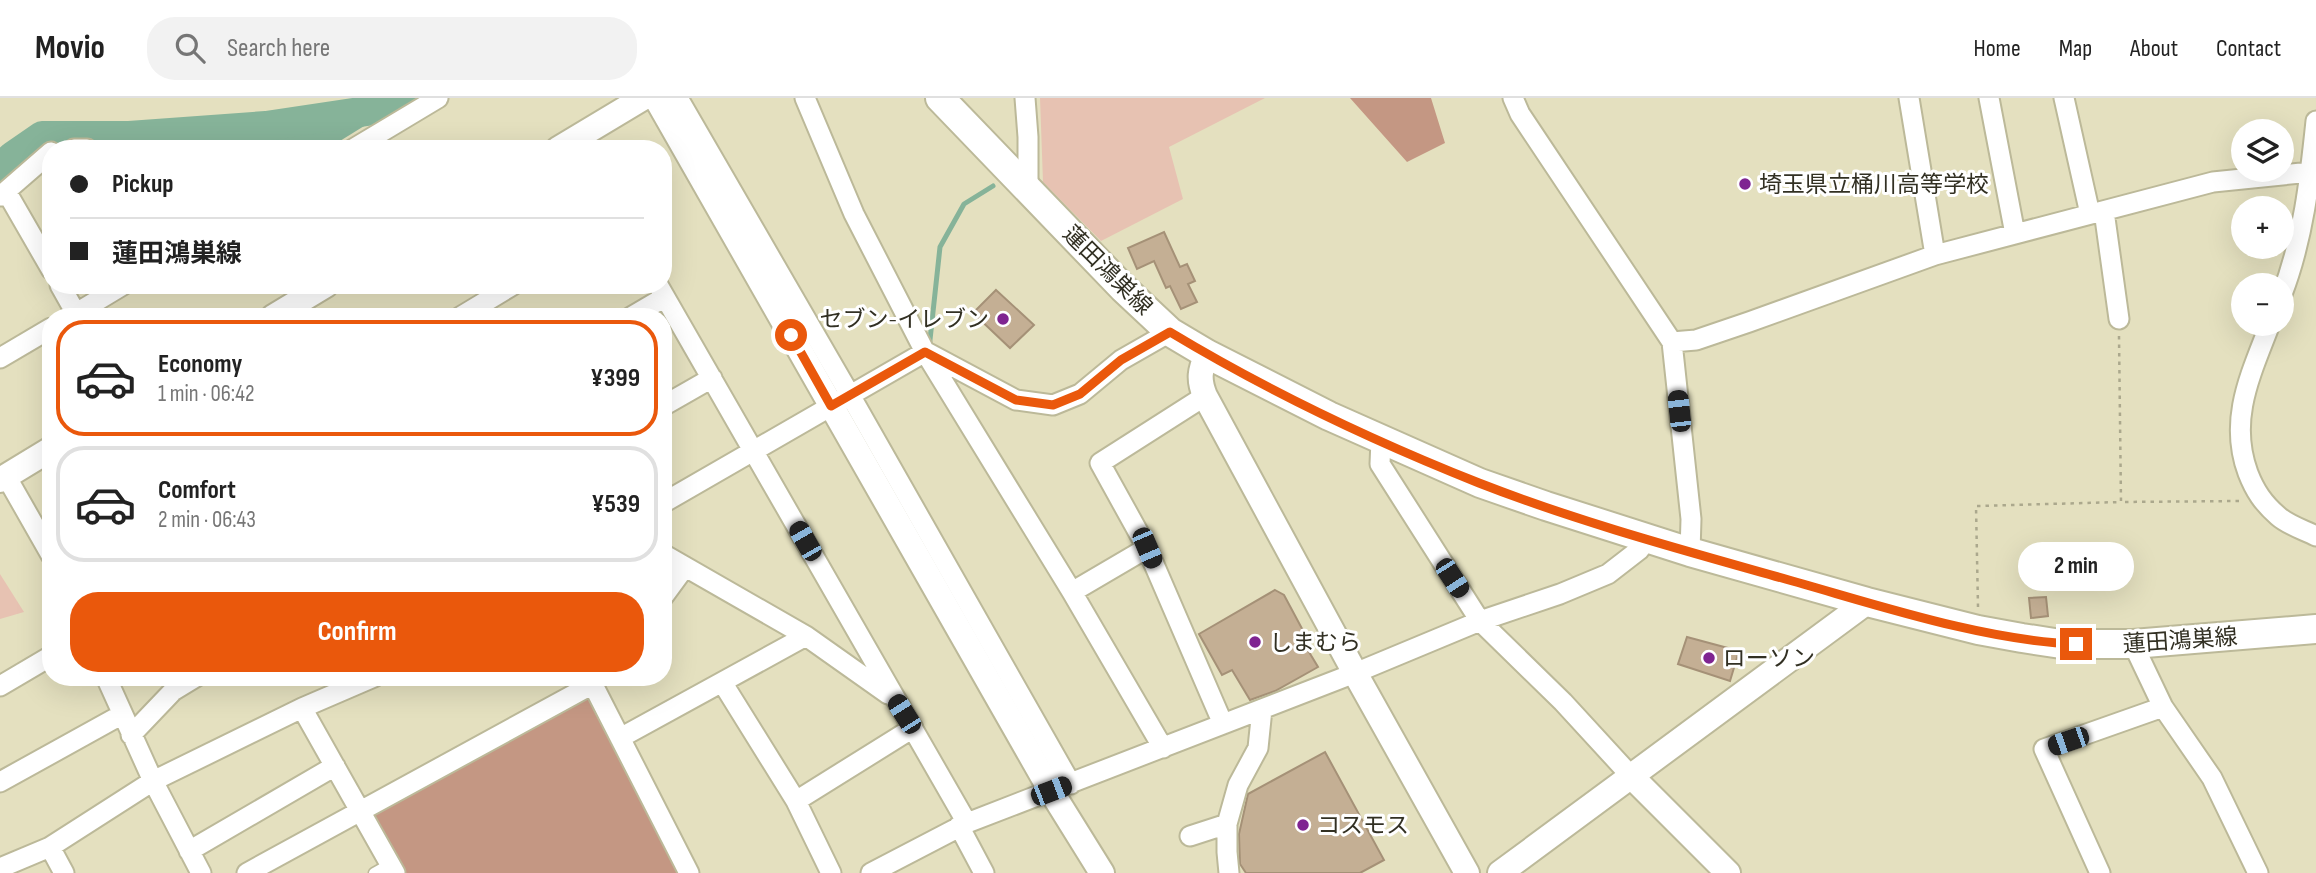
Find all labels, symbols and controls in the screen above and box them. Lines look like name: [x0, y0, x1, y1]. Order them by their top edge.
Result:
search box: [147, 17, 637, 80]
text: Movio: [35, 28, 105, 68]
icon: search: [171, 29, 209, 67]
text: Search here: [227, 33, 330, 64]
text: Home: [1973, 34, 2021, 63]
text: Map: [2059, 34, 2092, 63]
text: About: [2130, 34, 2178, 63]
text: Contact: [2216, 34, 2281, 63]
map controls: [2231, 119, 2294, 336]
button: layers: [2231, 119, 2294, 182]
text: Pickup: [112, 169, 174, 200]
place label: 埼玉県立桶川高等学校: [1759, 171, 1989, 199]
marker: 埼玉県立桶川高等学校: [1737, 176, 1753, 192]
button: +: [2231, 196, 2294, 259]
street label: 蓮田鴻巣線: [1057, 220, 1158, 321]
text: 蓮田鴻巣線: [112, 239, 242, 270]
button: −: [2231, 273, 2294, 336]
place label: セブン-イレブン: [820, 306, 989, 334]
marker: セブン-イレブン: [995, 311, 1011, 327]
route start: [775, 319, 807, 351]
icon: car: [74, 347, 137, 410]
text: Economy: [158, 349, 242, 380]
text: ¥399: [590, 363, 640, 394]
text: 1 min · 06:42: [158, 380, 254, 408]
car: [1667, 389, 1692, 433]
icon: car: [74, 473, 137, 536]
text: Comfort: [158, 475, 236, 506]
text: ¥539: [591, 489, 640, 520]
text: 2 min · 06:43: [158, 506, 256, 534]
car: [786, 518, 825, 564]
car: [1130, 525, 1165, 571]
callout: 2 min: [2018, 542, 2134, 592]
text: 2 min: [2054, 552, 2098, 580]
car: [1432, 555, 1473, 601]
button: Confirm: [70, 592, 644, 672]
street label: 蓮田鴻巣線: [2122, 623, 2238, 659]
route end: [2060, 628, 2092, 660]
place label: しまむら: [1269, 629, 1361, 657]
marker: しまむら: [1247, 634, 1263, 650]
place label: ローソン: [1723, 645, 1815, 673]
marker: ローソン: [1701, 650, 1717, 666]
car: [884, 691, 925, 737]
car: [2045, 724, 2092, 758]
car: [1028, 774, 1075, 808]
place label: コスモス: [1317, 812, 1409, 840]
marker: コスモス: [1295, 817, 1311, 833]

